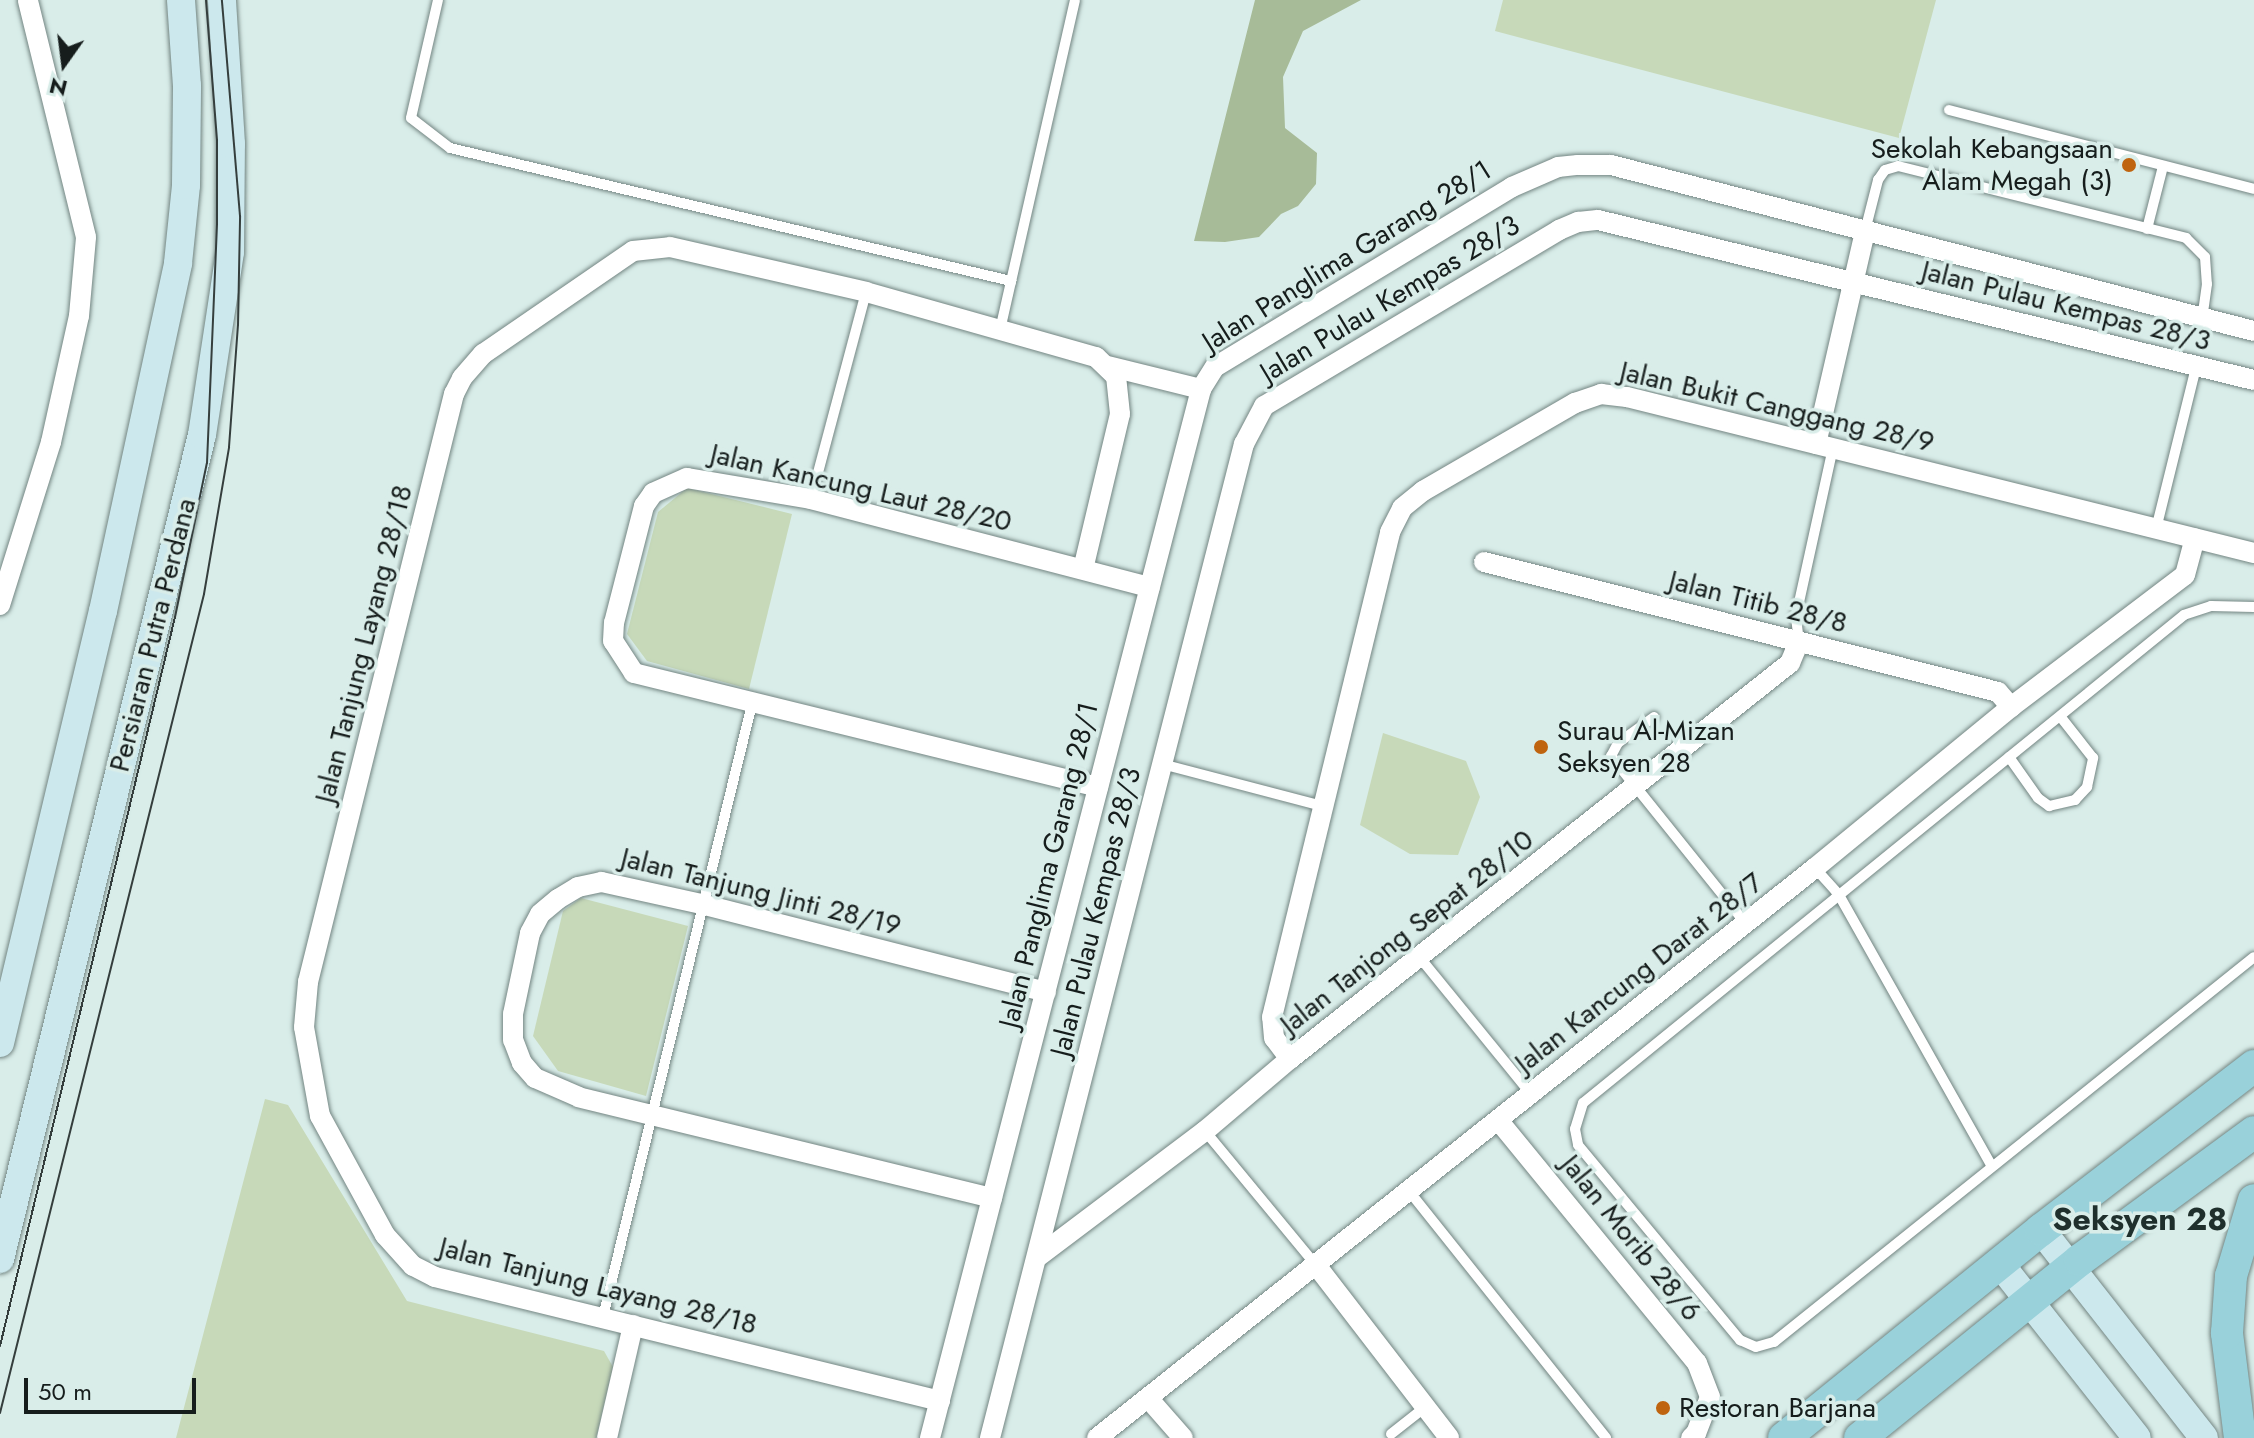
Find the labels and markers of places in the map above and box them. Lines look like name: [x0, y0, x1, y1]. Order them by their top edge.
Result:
place label: Sekolah Kebangsaan Alam Megah (3): [1871, 132, 2113, 198]
marker: Sekolah Kebangsaan Alam Megah (3): [2120, 156, 2138, 174]
place label: Surau Al-Mizan Seksyen 28: [1557, 714, 1735, 780]
marker: Surau Al-Mizan Seksyen 28: [1532, 738, 1550, 756]
place label: Restoran Barjana: [1679, 1391, 1876, 1425]
marker: Restoran Barjana: [1654, 1399, 1672, 1417]

